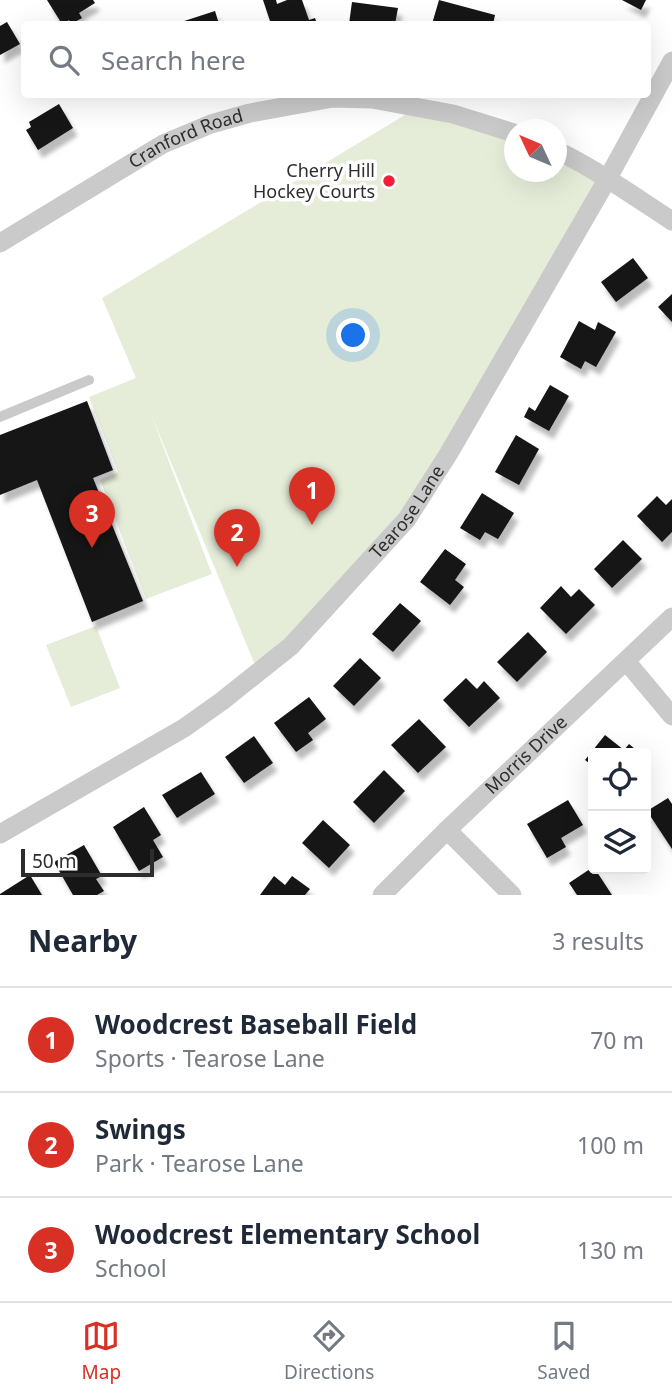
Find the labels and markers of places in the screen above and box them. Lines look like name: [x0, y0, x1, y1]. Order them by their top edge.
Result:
place label: Cherry Hill Hockey Courts: [253, 158, 375, 203]
marker: Cherry Hill Hockey Courts: [381, 173, 397, 189]
pin: 1: [289, 467, 335, 525]
pin: 3: [69, 490, 115, 548]
pin: 2: [214, 509, 260, 567]

